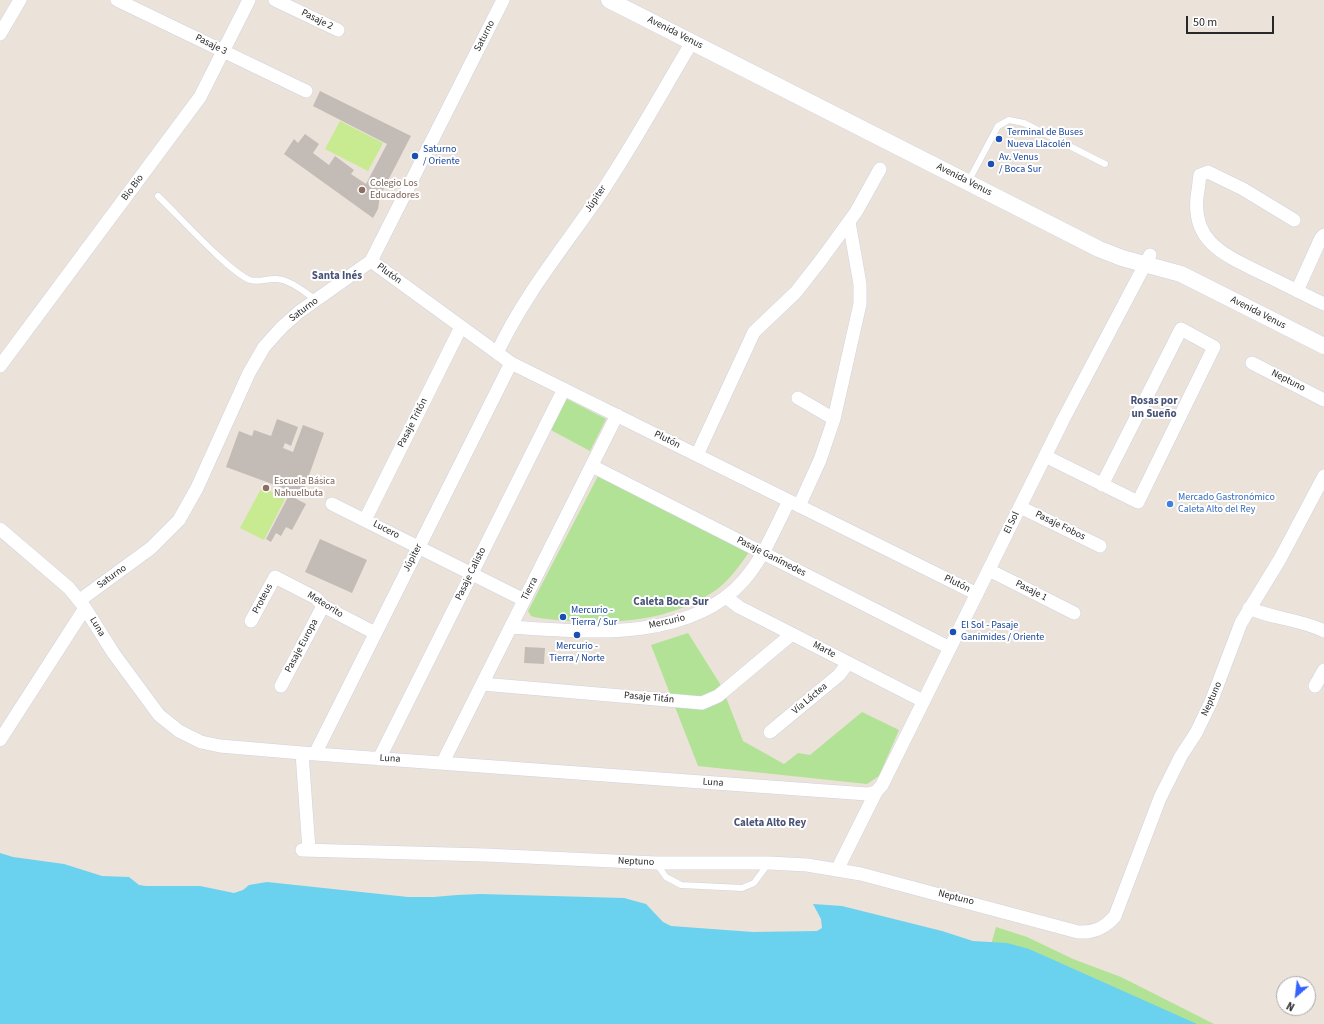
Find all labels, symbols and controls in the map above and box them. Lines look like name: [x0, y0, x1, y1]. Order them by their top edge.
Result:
street label: Pasaje 2: [299, 7, 335, 33]
scale bar: [1188, 8, 1276, 34]
street label: Avenida Venus: [645, 14, 705, 52]
text: 50 m: [1193, 14, 1217, 31]
street label: Saturno: [472, 18, 498, 54]
street label: Pasaje 3: [193, 32, 229, 58]
place label: Terminal de Buses Nueva Llacolén: [1007, 127, 1083, 150]
marker: Terminal de Buses Nueva Llacolén: [994, 134, 1004, 144]
place label: Saturno / Oriente: [423, 144, 460, 168]
marker: Saturno / Oriente: [410, 151, 420, 161]
place label: Av. Venus / Boca Sur: [999, 152, 1042, 176]
marker: Av. Venus / Boca Sur: [986, 159, 996, 169]
street label: Avenida Venus: [934, 161, 994, 199]
street label: Bio Bio: [119, 173, 147, 203]
place label: Colegio Los Educadores: [370, 178, 419, 202]
street label: Júpiter: [583, 183, 609, 215]
marker: Colegio Los Educadores: [357, 185, 367, 195]
street label: Plutón: [374, 261, 404, 287]
district label: Santa Inés: [312, 270, 362, 284]
street label: Avenida Venus: [1228, 294, 1288, 332]
street label: Saturno: [287, 295, 321, 325]
street label: Neptuno: [1269, 367, 1307, 395]
district label: Rosas por un Sueño: [1130, 395, 1178, 421]
street label: Pasaje Tritón: [395, 396, 431, 450]
street label: Plutón: [652, 429, 682, 451]
place label: Escuela Básica Nahuelbuta: [274, 476, 335, 500]
marker: Escuela Básica Nahuelbuta: [261, 483, 271, 493]
place label: Mercado Gastronómico Caleta Alto del Rey: [1178, 492, 1275, 516]
marker: Mercado Gastronómico Caleta Alto del Rey: [1165, 499, 1175, 509]
street label: Pasaje Fobos: [1033, 509, 1087, 543]
street label: El Sol: [1002, 510, 1022, 536]
street label: Lucero: [371, 518, 401, 542]
street label: Pasaje Ganímedes: [734, 534, 808, 580]
street label: Júpiter: [401, 542, 425, 574]
street label: Pasaje Calisto: [453, 546, 489, 602]
street label: Saturno: [95, 562, 129, 592]
street label: Plutón: [942, 573, 972, 595]
street label: Tierra: [519, 575, 541, 603]
street label: Pasaje 1: [1013, 578, 1049, 604]
street label: Proteus: [250, 582, 276, 616]
street label: Meteorito: [305, 589, 345, 621]
district label: Caleta Boca Sur: [633, 596, 709, 610]
place label: Mercurio - Tierra / Sur: [571, 605, 617, 628]
marker: Mercurio - Tierra / Sur: [558, 612, 568, 622]
street label: Mercurio: [648, 612, 686, 632]
street label: Luna: [87, 615, 107, 639]
street label: Pasaje Europa: [283, 617, 321, 675]
place label: El Sol - Pasaje Ganimides / Oriente: [961, 620, 1044, 644]
marker: El Sol - Pasaje Ganimides / Oriente: [948, 627, 958, 637]
marker: Mercurio - Tierra / Norte: [572, 630, 582, 640]
street label: Marte: [811, 639, 837, 661]
place label: Mercurio - Tierra / Norte: [549, 641, 605, 664]
street label: Neptuno: [1199, 680, 1225, 718]
street label: Vía Láctea: [790, 681, 830, 717]
street label: Pasaje Titán: [623, 690, 675, 706]
street label: Luna: [379, 752, 401, 766]
street label: Luna: [702, 776, 724, 790]
district label: Caleta Alto Rey: [734, 817, 806, 831]
street label: Neptuno: [618, 855, 654, 869]
street label: Neptuno: [937, 888, 975, 908]
north arrow: [1276, 976, 1316, 1016]
text: N: [1284, 998, 1297, 1014]

